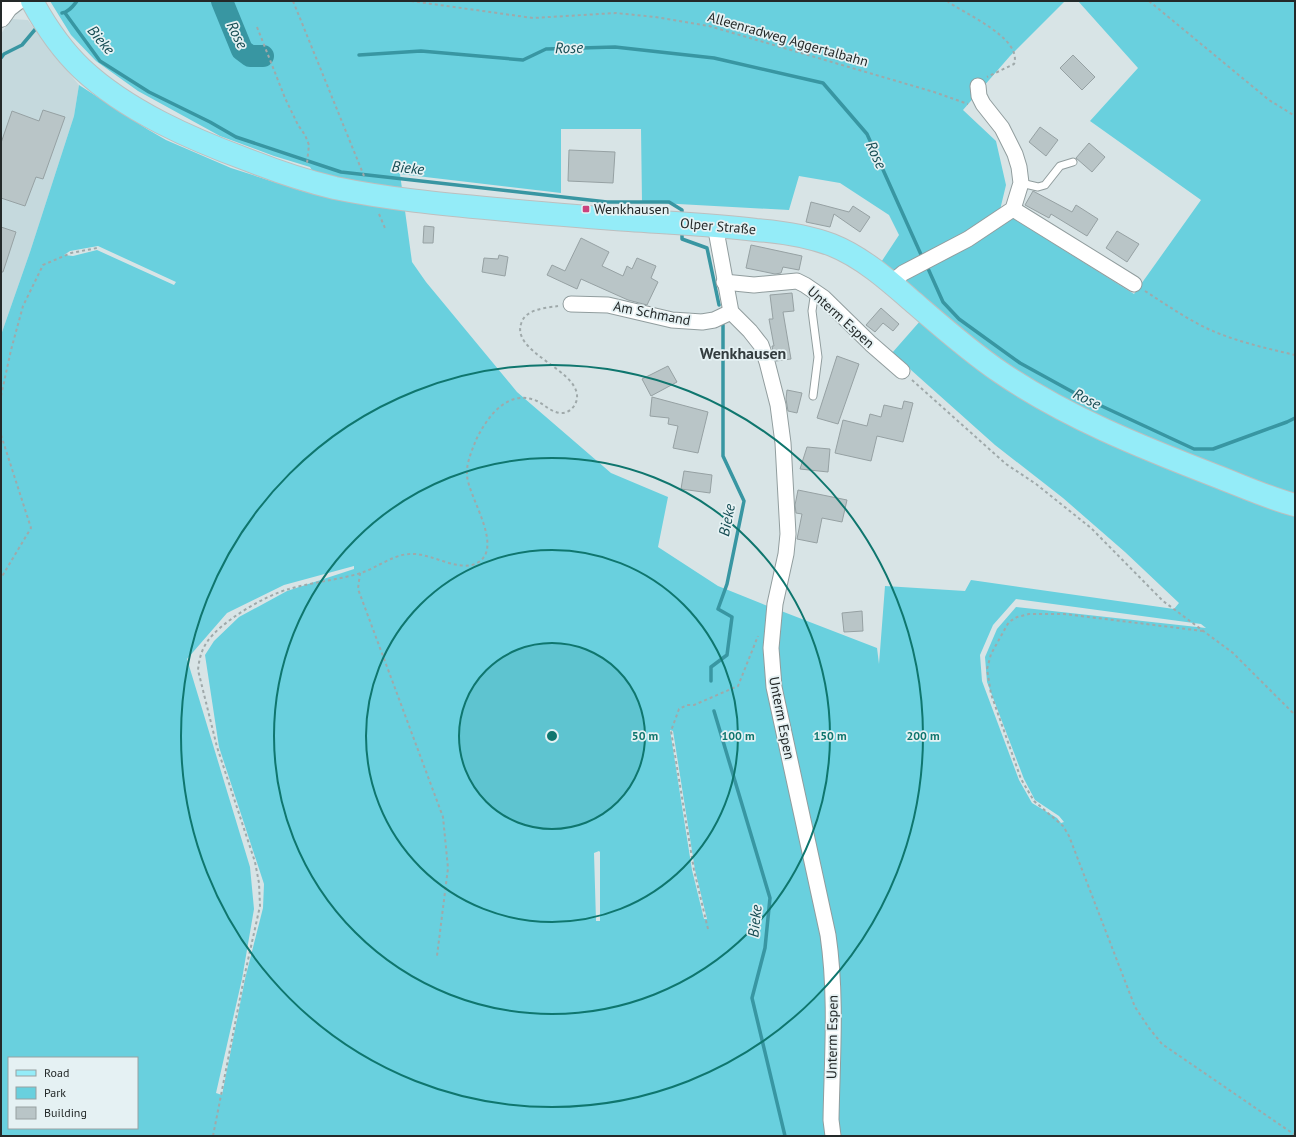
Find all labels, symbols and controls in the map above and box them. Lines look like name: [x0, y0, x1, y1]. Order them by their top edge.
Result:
street label: Alleenradweg Aggertalbahn: [706, 7, 870, 71]
water label: Rose: [223, 18, 252, 52]
water label: Bieke: [84, 21, 119, 58]
water label: Rose: [555, 38, 583, 57]
water label: Rose: [862, 138, 891, 172]
water label: Bieke: [391, 156, 425, 179]
place label: Wenkhausen: [594, 200, 669, 218]
marker: Wenkhausen: [581, 204, 591, 214]
street label: Olper Straße: [679, 214, 757, 238]
street label: Unterm Espen: [804, 282, 878, 352]
street label: Am Schmand: [612, 297, 692, 329]
district label: Wenkhausen: [700, 343, 786, 363]
water label: Rose: [1070, 384, 1104, 413]
water label: Bieke: [714, 502, 739, 538]
street label: Unterm Espen: [765, 675, 799, 761]
text: 50 m: [632, 728, 658, 743]
text: 100 m: [721, 728, 755, 743]
text: 150 m: [813, 728, 847, 743]
text: 200 m: [906, 728, 940, 743]
centre of rings: [545, 729, 559, 743]
water label: Bieke: [743, 904, 766, 938]
street label: Unterm Espen: [822, 995, 842, 1079]
legend: [8, 1057, 138, 1129]
text: Road: [44, 1065, 69, 1080]
text: Park: [44, 1085, 66, 1100]
text: Building: [44, 1105, 87, 1120]

